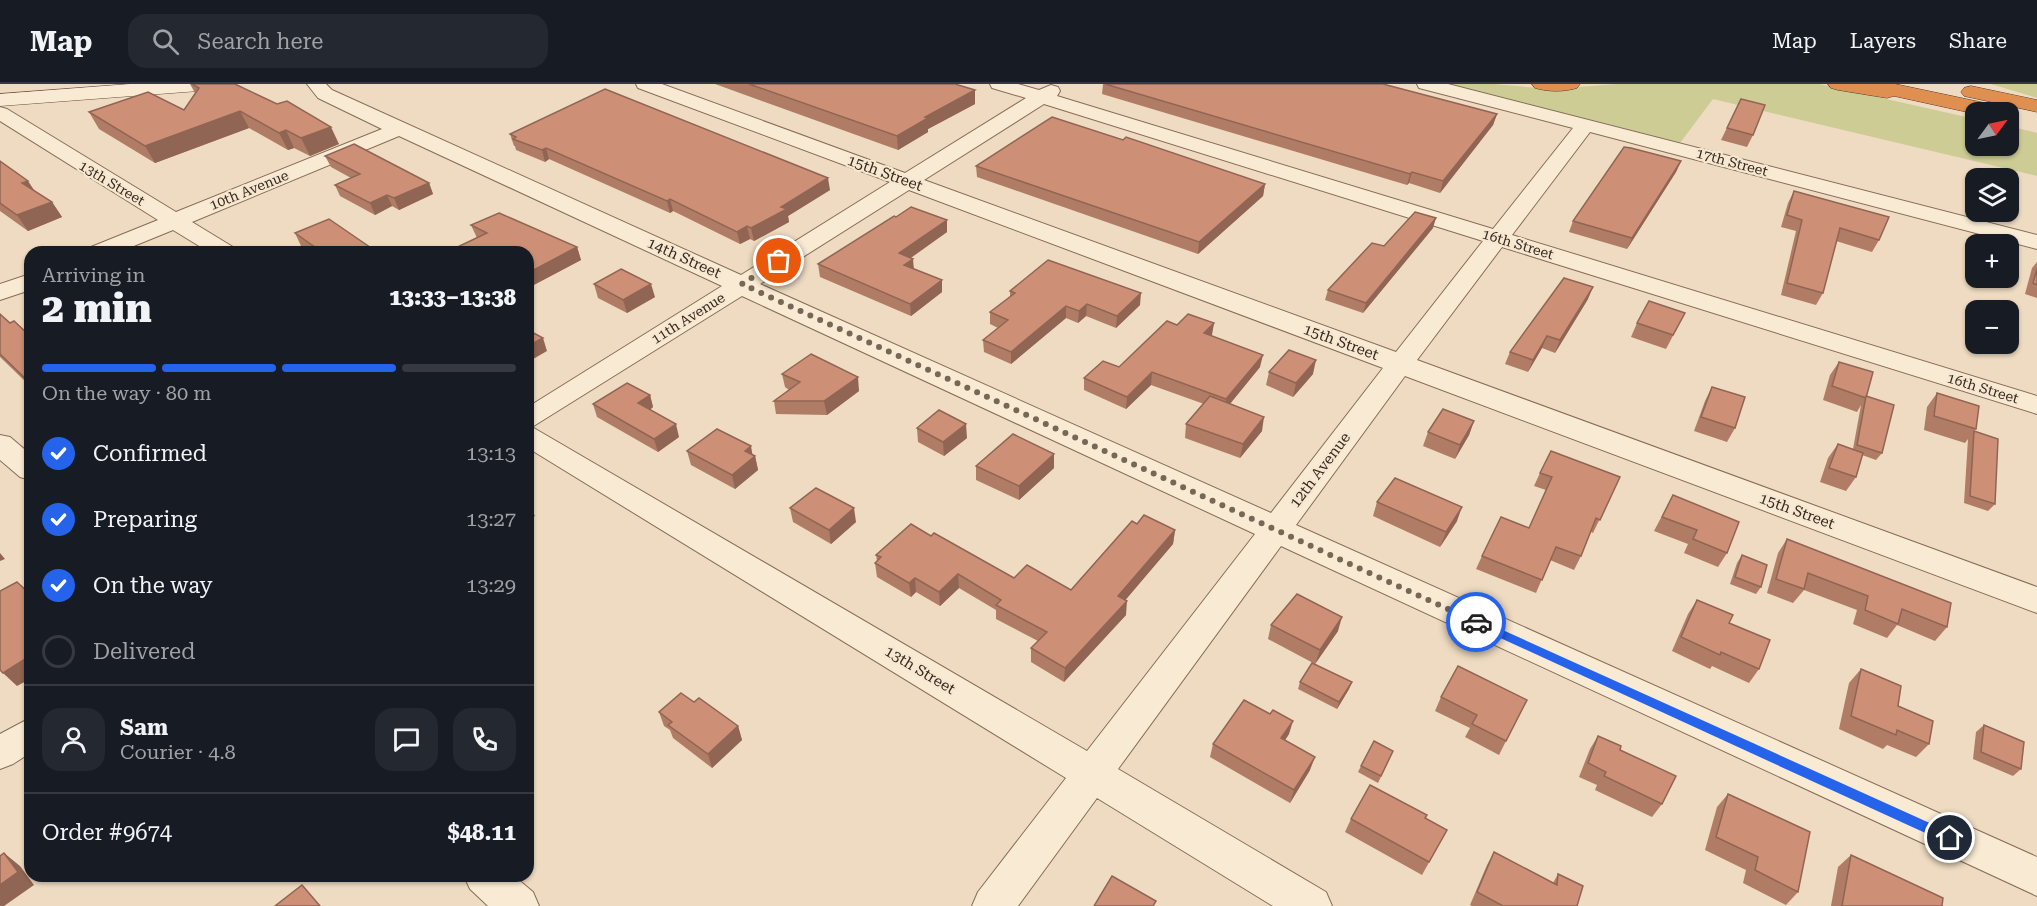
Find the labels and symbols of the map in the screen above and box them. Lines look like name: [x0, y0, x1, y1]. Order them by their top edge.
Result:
north arrow: [1965, 102, 2019, 156]
street label: 17th Street: [1694, 145, 1770, 179]
street label: 15th Street: [845, 151, 926, 195]
street label: 13th Street: [76, 157, 148, 209]
street label: 10th Avenue: [207, 167, 291, 213]
street label: 16th Street: [1480, 226, 1556, 262]
street label: 14th Street: [644, 234, 724, 282]
pin: [753, 235, 804, 286]
street label: 11th Avenue: [648, 289, 728, 347]
street label: 15th Street: [1301, 320, 1382, 364]
street label: 16th Street: [1945, 370, 2021, 406]
street label: 12th Avenue: [1286, 429, 1354, 511]
street label: 15th Street: [1757, 489, 1838, 533]
courier: [1446, 592, 1506, 652]
street label: 13th Street: [882, 642, 959, 698]
pin: [1924, 812, 1975, 863]

